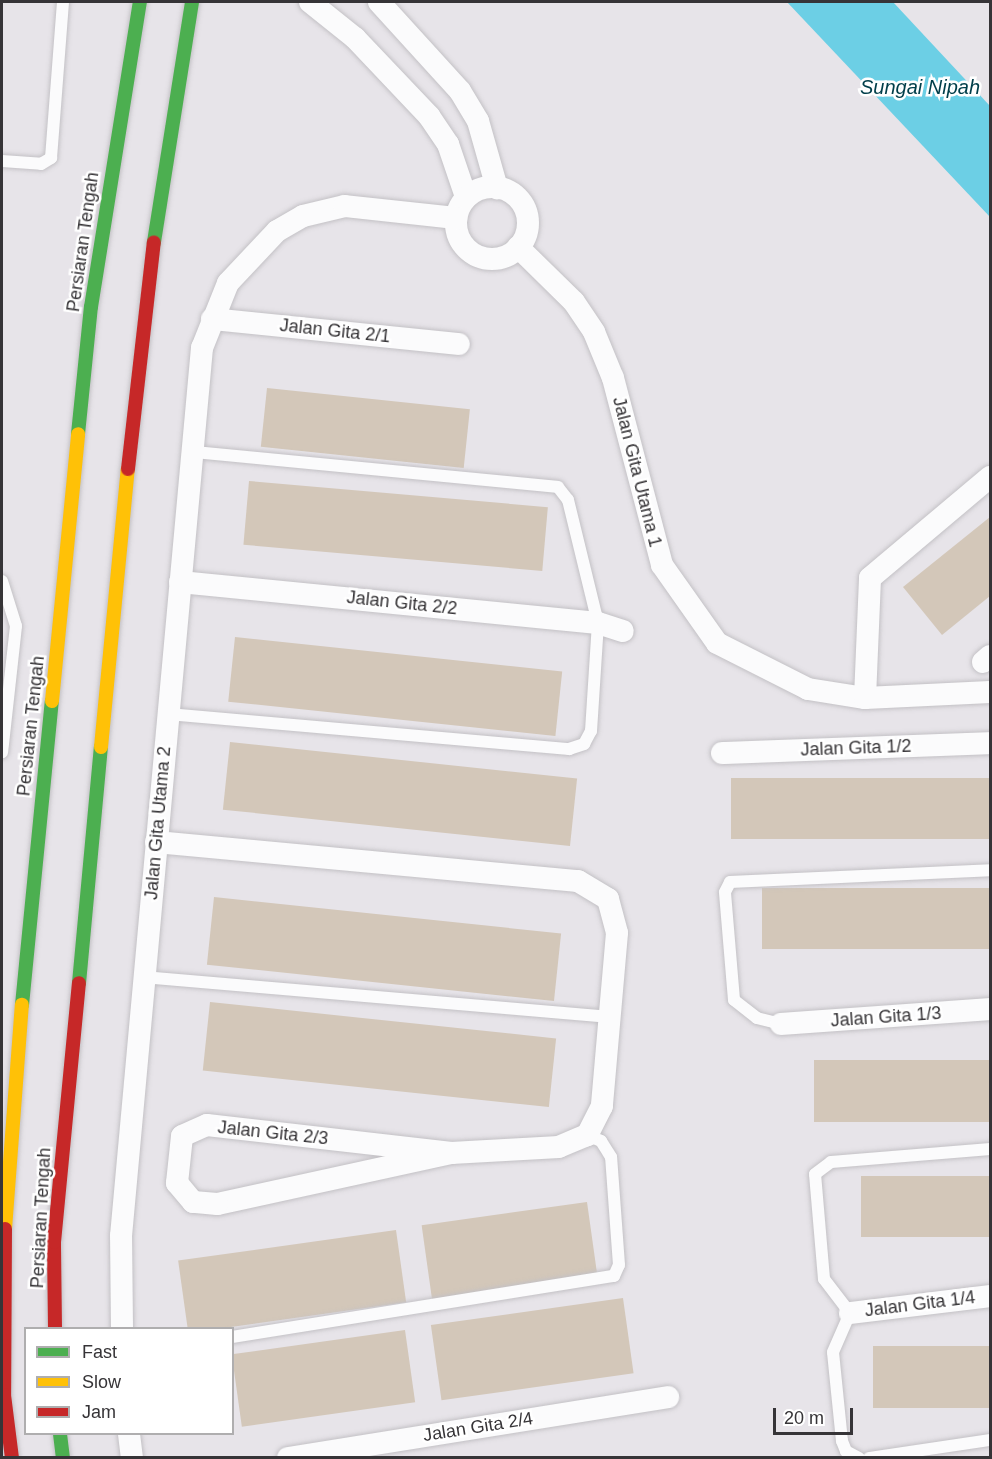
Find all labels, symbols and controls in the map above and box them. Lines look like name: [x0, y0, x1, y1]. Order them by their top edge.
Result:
water label: Sungai Nipah: [860, 75, 980, 99]
street label: Persiaran Tengah: [62, 171, 104, 313]
street label: Jalan Gita 2/1: [279, 314, 391, 348]
street label: Jalan Gita Utama 1: [608, 395, 666, 549]
street label: Jalan Gita 2/2: [346, 586, 458, 620]
street label: Persiaran Tengah: [13, 655, 49, 797]
street label: Jalan Gita 1/2: [800, 735, 912, 761]
street label: Jalan Gita Utama 2: [141, 745, 175, 901]
street label: Jalan Gita 1/3: [830, 1002, 942, 1032]
street label: Jalan Gita 2/3: [217, 1116, 329, 1150]
street label: Persiaran Tengah: [27, 1147, 55, 1289]
street label: Jalan Gita 1/4: [864, 1287, 976, 1321]
legend: [24, 1327, 234, 1435]
text: Fast: [82, 1342, 117, 1362]
text: Slow: [82, 1372, 121, 1392]
scale bar: [776, 1396, 856, 1434]
text: Jam: [82, 1402, 116, 1422]
street label: Jalan Gita 2/4: [421, 1408, 535, 1446]
text: 20 m: [784, 1408, 824, 1428]

